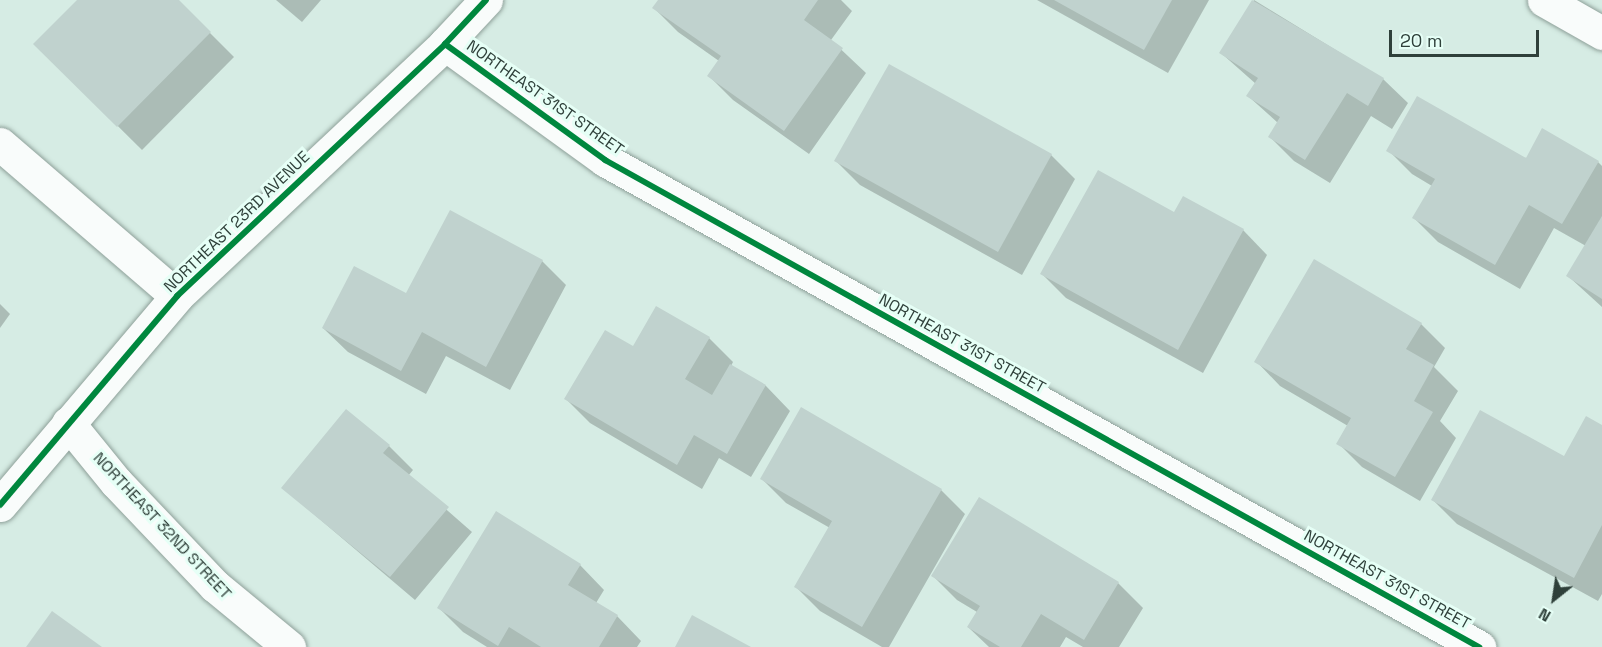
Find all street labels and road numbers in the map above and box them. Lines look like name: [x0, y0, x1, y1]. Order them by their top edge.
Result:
street label: NORTHEAST 31ST STREET: [462, 36, 628, 160]
street label: NORTHEAST 23RD AVENUE: [160, 147, 314, 297]
street label: NORTHEAST 31ST STREET: [875, 290, 1049, 398]
street label: NORTHEAST 32ND STREET: [89, 449, 235, 603]
street label: NORTHEAST 31ST STREET: [1300, 526, 1474, 634]

